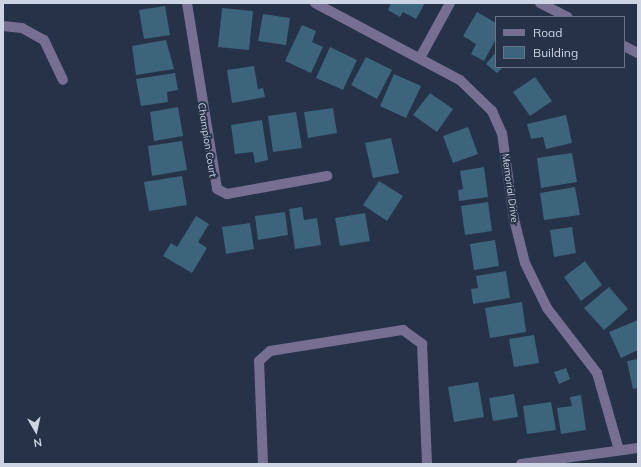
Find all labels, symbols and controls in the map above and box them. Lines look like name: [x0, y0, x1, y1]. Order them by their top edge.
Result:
legend: [495, 16, 625, 68]
text: Road: [533, 25, 562, 40]
text: Building: [533, 45, 578, 60]
street label: Champion Court: [195, 102, 219, 178]
street label: Memorial Drive: [499, 153, 521, 223]
north arrow: [16, 411, 56, 451]
text: N: [33, 435, 43, 450]

